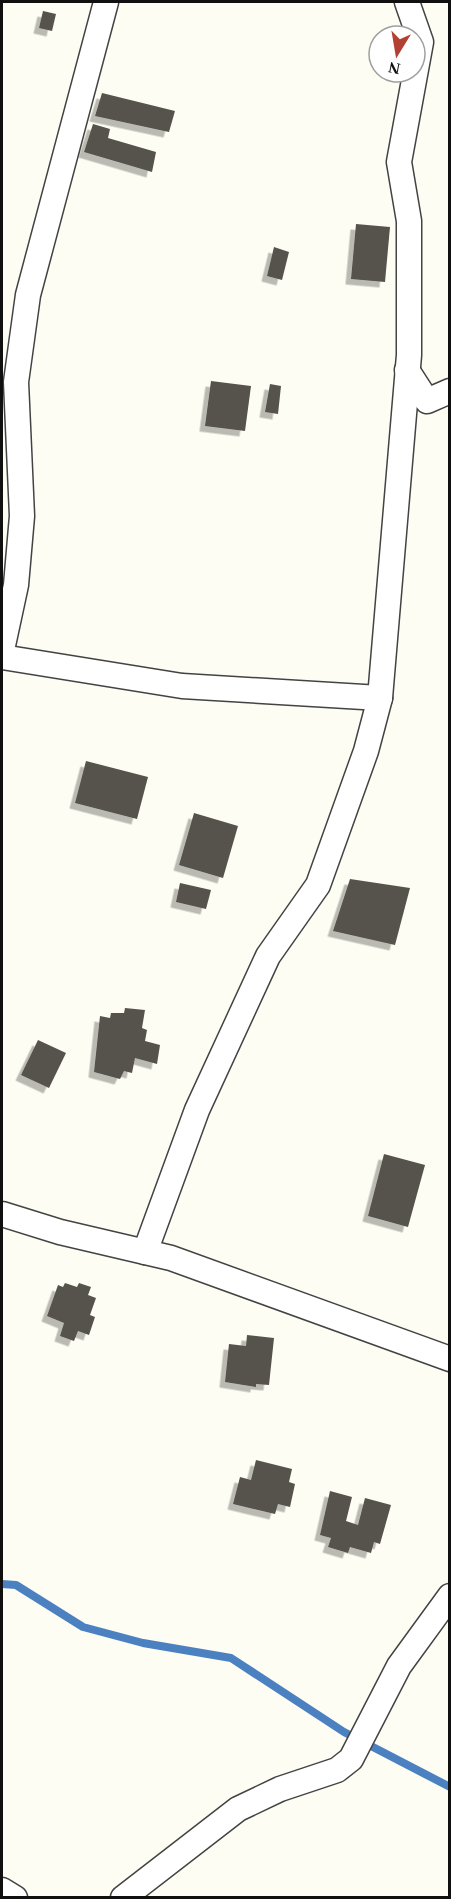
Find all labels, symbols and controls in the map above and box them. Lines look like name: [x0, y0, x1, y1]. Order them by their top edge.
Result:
north arrow: [367, 24, 427, 84]
text: N: [387, 59, 402, 78]

